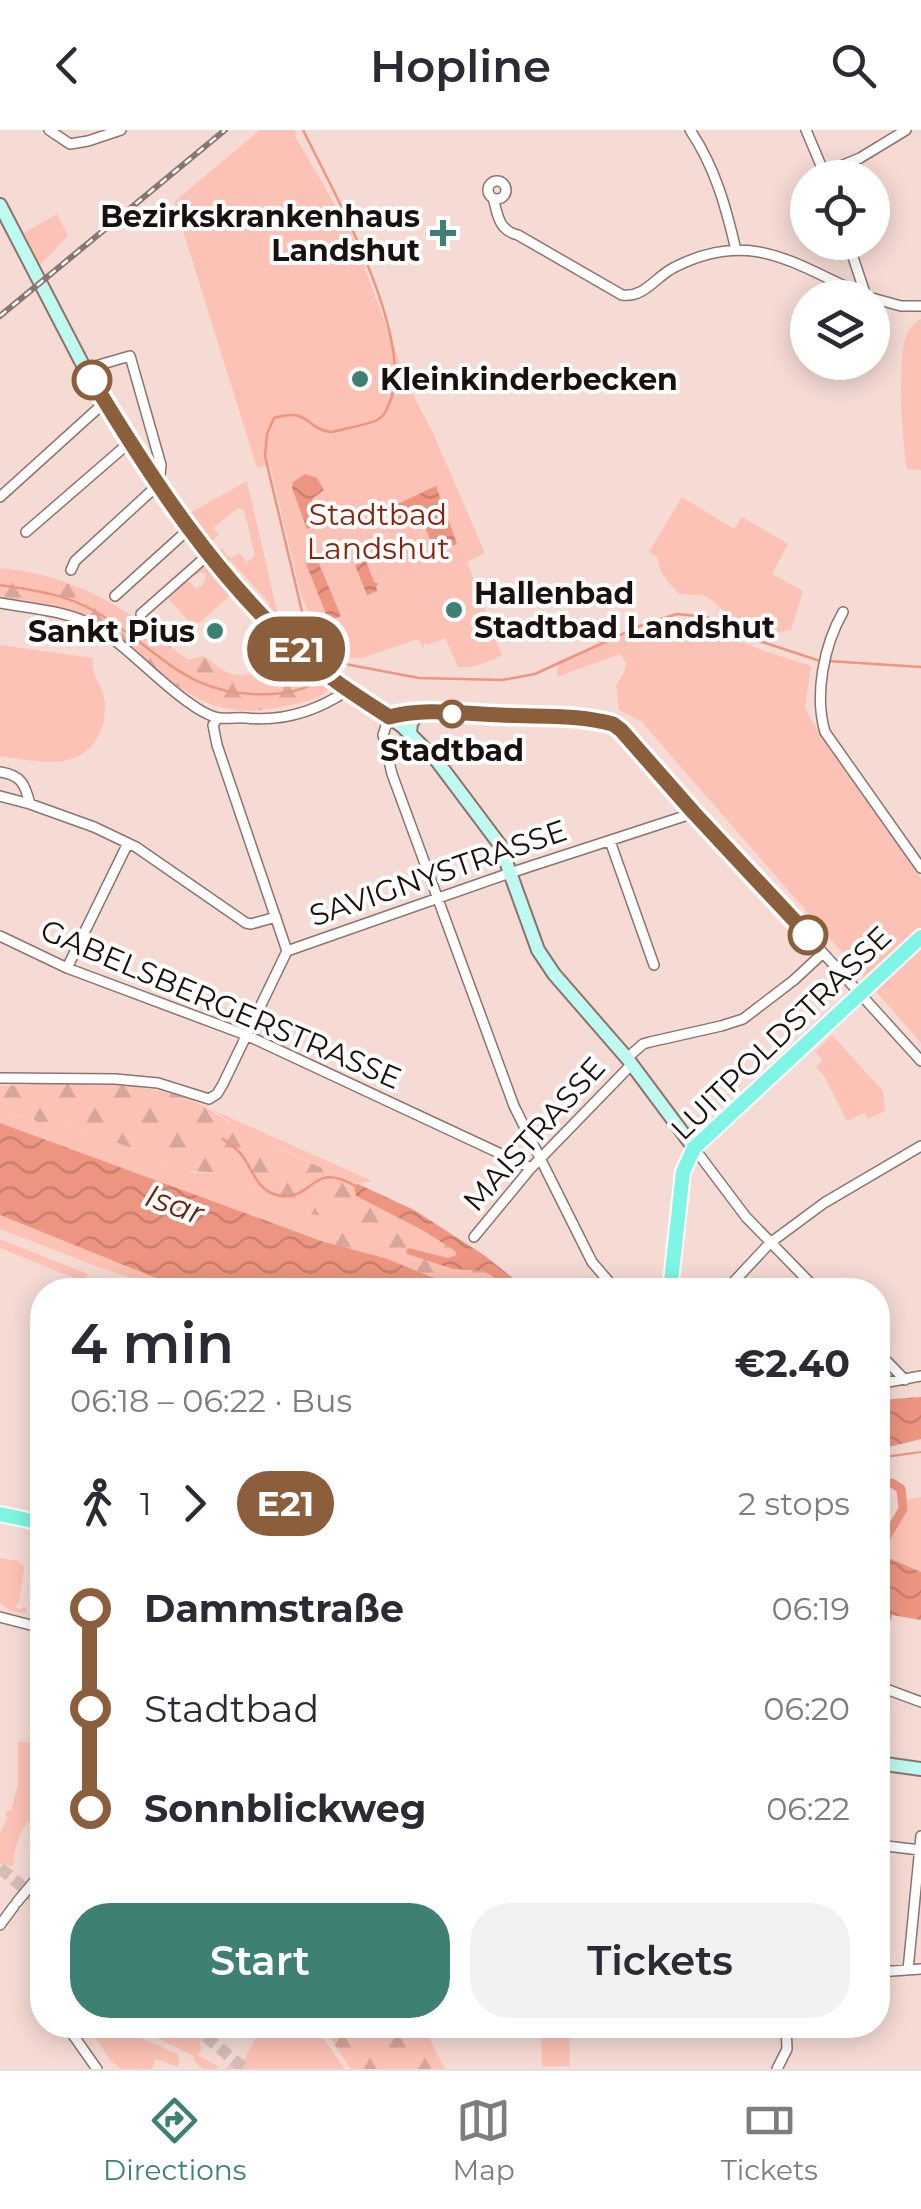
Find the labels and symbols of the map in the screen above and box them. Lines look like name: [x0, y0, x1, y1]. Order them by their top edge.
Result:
place label: Bezirkskrankenhaus Landshut: [100, 198, 420, 269]
marker: Bezirkskrankenhaus Landshut: [430, 220, 456, 246]
unlabelled marker: [73, 361, 111, 399]
place label: Kleinkinderbecken: [380, 361, 678, 398]
marker: Kleinkinderbecken: [349, 368, 371, 390]
park label: Stadtbad Landshut: [306, 496, 450, 567]
place label: Hallenbad Stadtbad Landshut: [474, 575, 775, 646]
marker: Hallenbad Stadtbad Landshut: [443, 599, 465, 621]
place label: Sankt Pius: [28, 613, 195, 650]
line badge: E21: [238, 616, 354, 682]
marker: Sankt Pius: [204, 620, 226, 642]
marker: Stadtbad: [439, 701, 465, 727]
place label: Stadtbad: [380, 732, 524, 769]
street label: SAVIGNYSTRASSE: [304, 812, 572, 934]
street label: GABELSBERGERSTRASSE: [35, 911, 407, 1097]
unlabelled marker: [789, 916, 827, 954]
street label: LUITPOLDSTRASSE: [663, 918, 899, 1148]
street label: MAISTRASSE: [455, 1049, 613, 1219]
water label: Isar: [140, 1175, 211, 1233]

